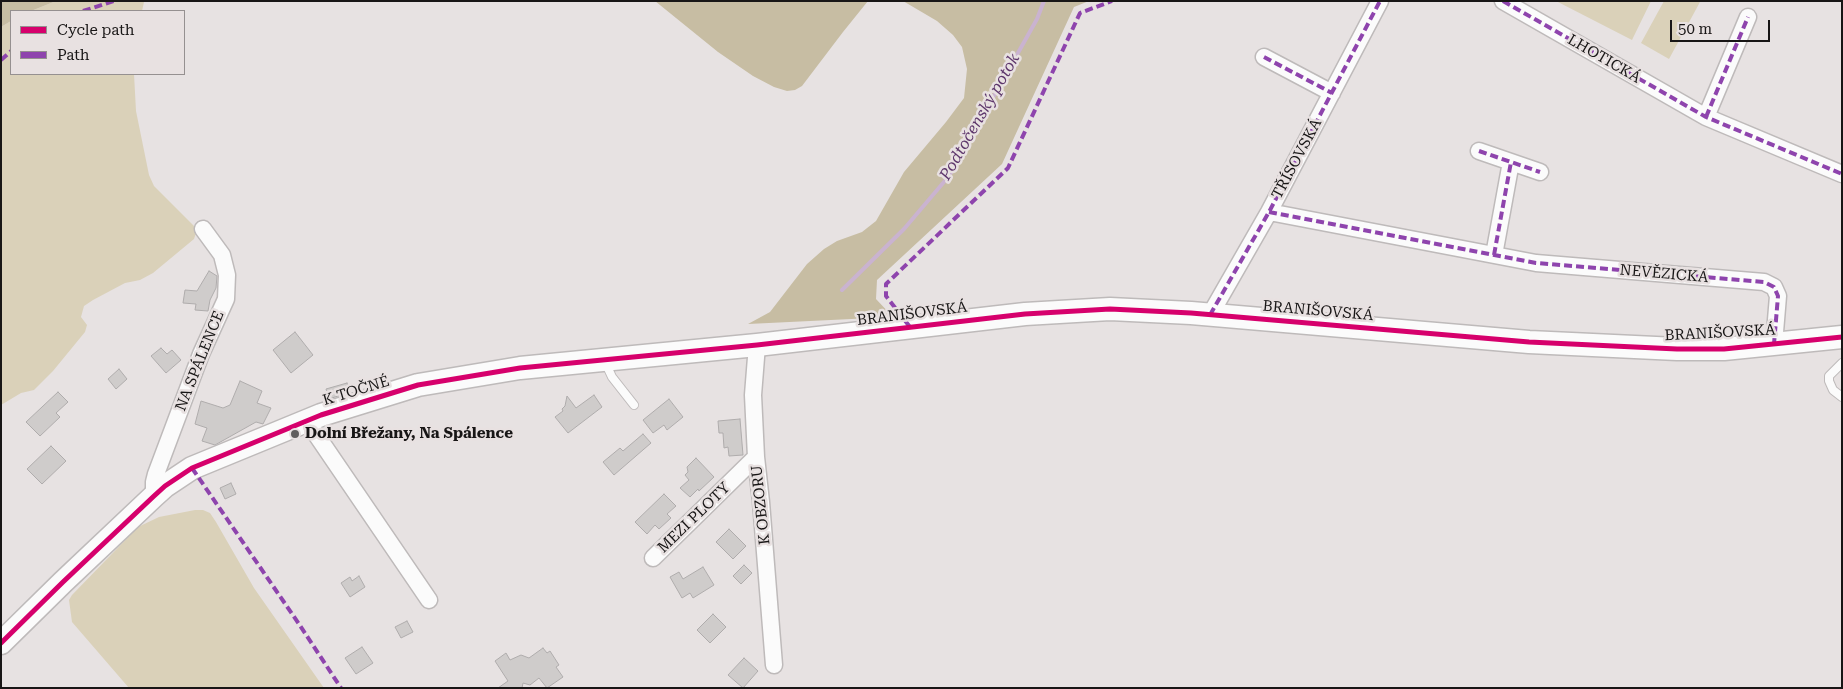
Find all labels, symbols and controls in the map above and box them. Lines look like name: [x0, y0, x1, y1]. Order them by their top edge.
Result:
legend: [10, 10, 185, 75]
scale bar: [1673, 10, 1773, 42]
text: 50 m: [1678, 20, 1712, 38]
text: Cycle path: [57, 21, 134, 39]
street label: LHOTICKÁ: [1564, 31, 1644, 87]
text: Path: [57, 46, 90, 64]
water label: Podtočenský potok: [936, 50, 1024, 184]
street label: TŘÍSOVSKÁ: [1268, 116, 1326, 202]
street label: NEVĚZICKÁ: [1619, 261, 1709, 287]
street label: BRANIŠOVSKÁ: [1262, 297, 1374, 325]
street label: BRANIŠOVSKÁ: [856, 298, 968, 330]
street label: NA SPÁLENCE: [172, 308, 228, 414]
street label: BRANIŠOVSKÁ: [1664, 321, 1776, 345]
street label: K TOČNÉ: [321, 372, 391, 410]
place label: Dolní Břežany, Na Spálence: [305, 425, 513, 443]
marker: Dolní Břežany, Na Spálence: [289, 428, 301, 440]
street label: K OBZORU: [748, 464, 774, 546]
street label: MEZI PLOTY: [654, 479, 734, 557]

